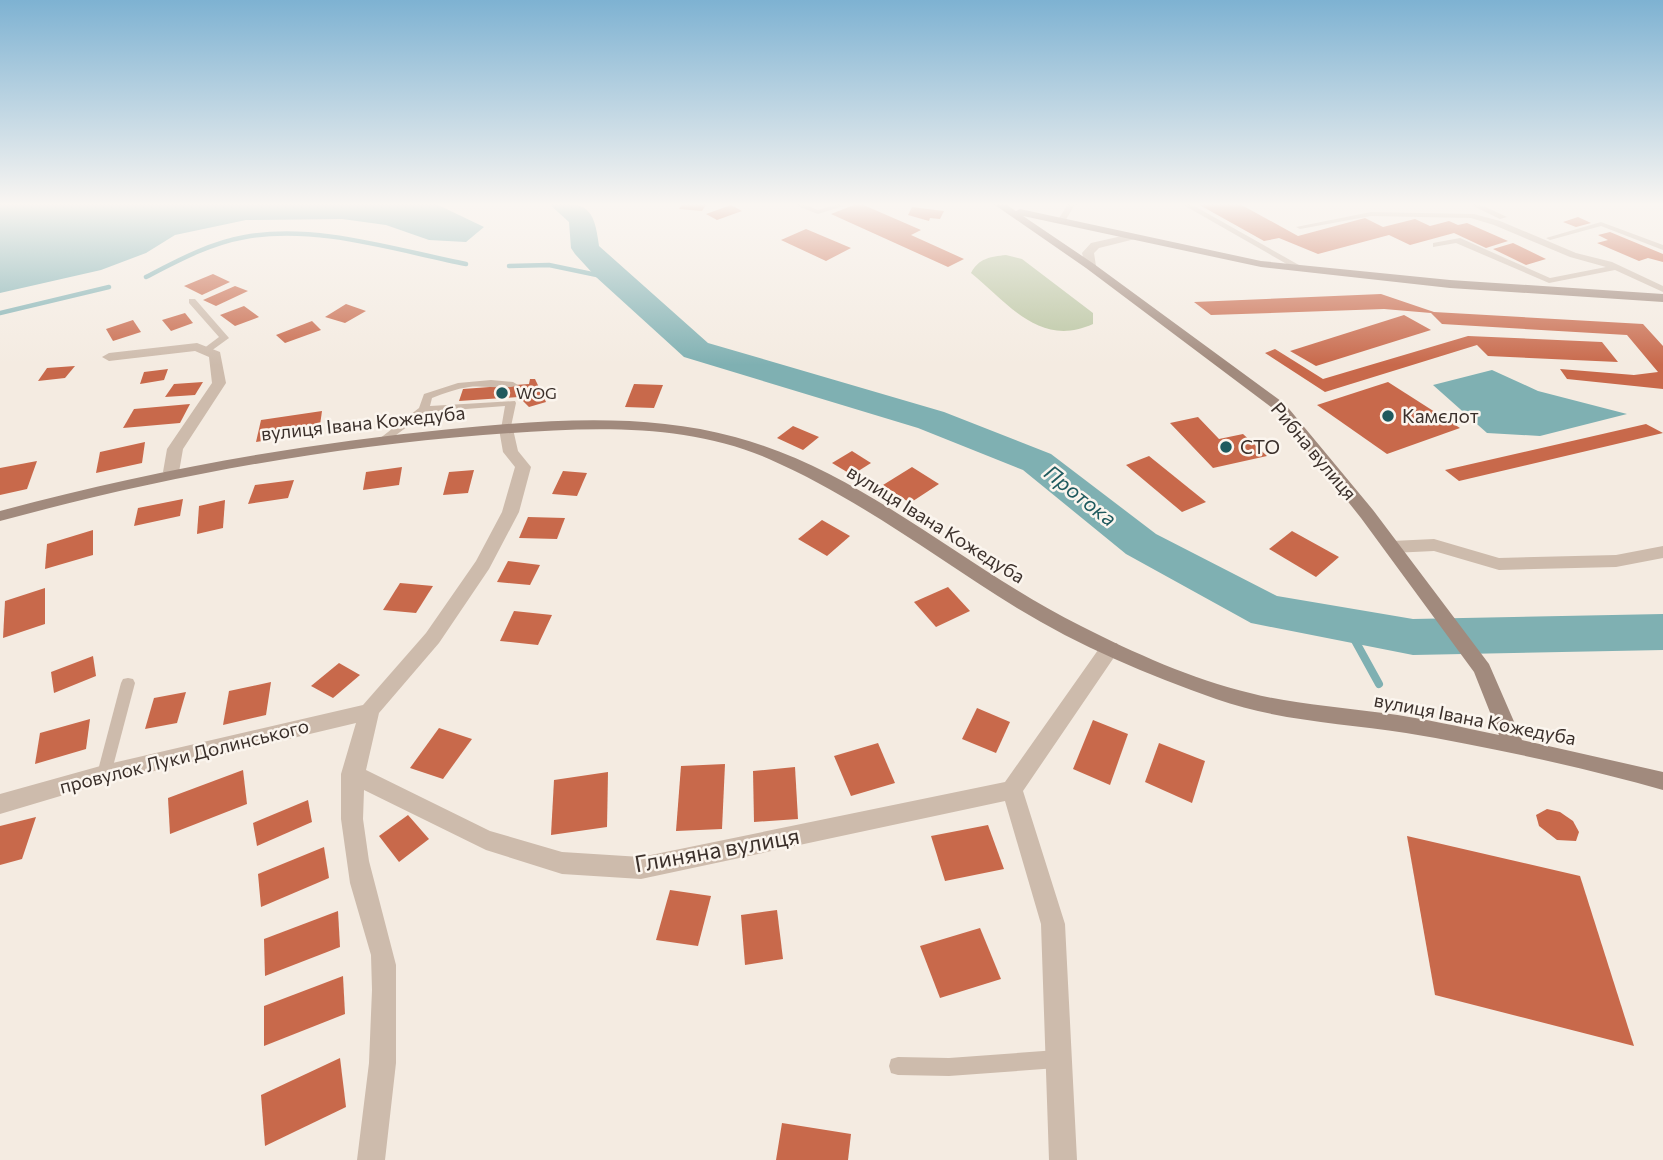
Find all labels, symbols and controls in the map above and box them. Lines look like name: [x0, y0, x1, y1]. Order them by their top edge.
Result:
place label: WOG: [516, 383, 557, 402]
marker: WOG: [494, 385, 510, 401]
street label: Рибна вулиця: [1267, 397, 1362, 504]
street label: вулиця Івана Кожедуба: [260, 400, 466, 445]
place label: Камєлот: [1402, 404, 1479, 427]
marker: Камєлот: [1380, 408, 1396, 424]
place label: СТО: [1240, 435, 1280, 458]
marker: СТО: [1218, 439, 1234, 455]
street label: вулиця Івана Кожедуба: [843, 459, 1029, 588]
water label: Протока: [1040, 459, 1122, 531]
street label: вулиця Івана Кожедуба: [1372, 688, 1578, 749]
street label: провулок Луки Долинського: [57, 713, 311, 798]
street label: Глиняна вулиця: [632, 821, 801, 877]

